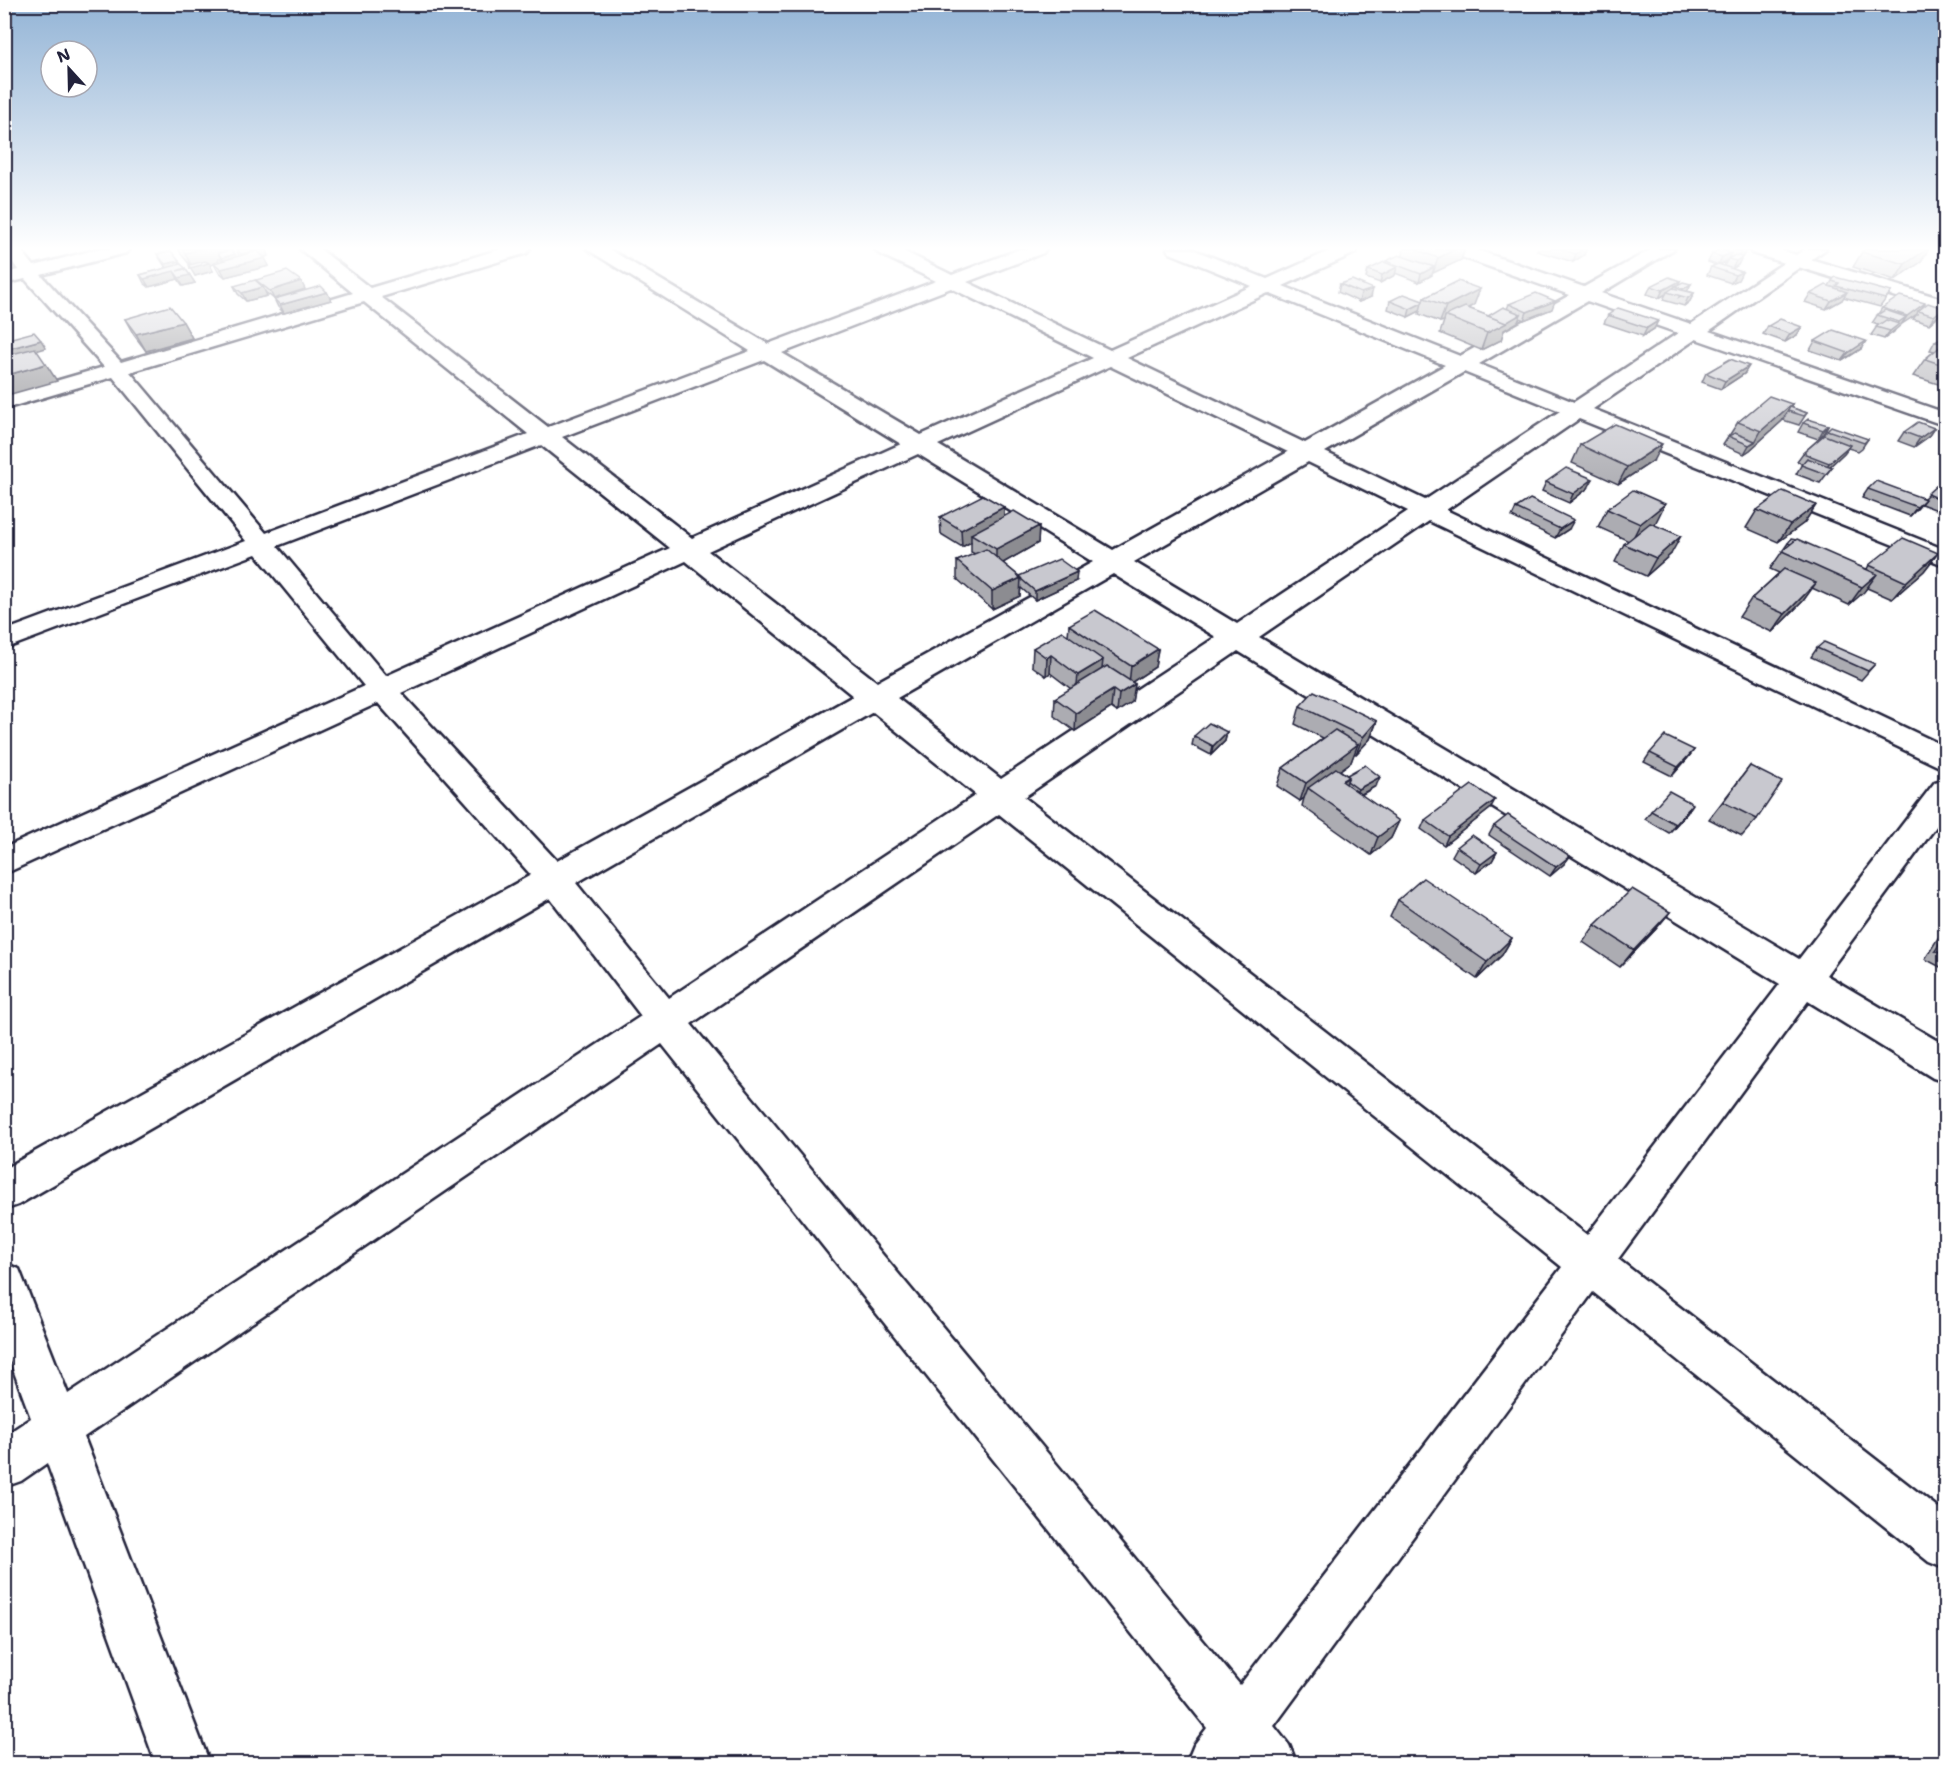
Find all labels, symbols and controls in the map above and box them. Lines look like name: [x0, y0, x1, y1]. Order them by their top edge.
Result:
north arrow: [39, 39, 99, 99]
text: N: [54, 43, 73, 68]

